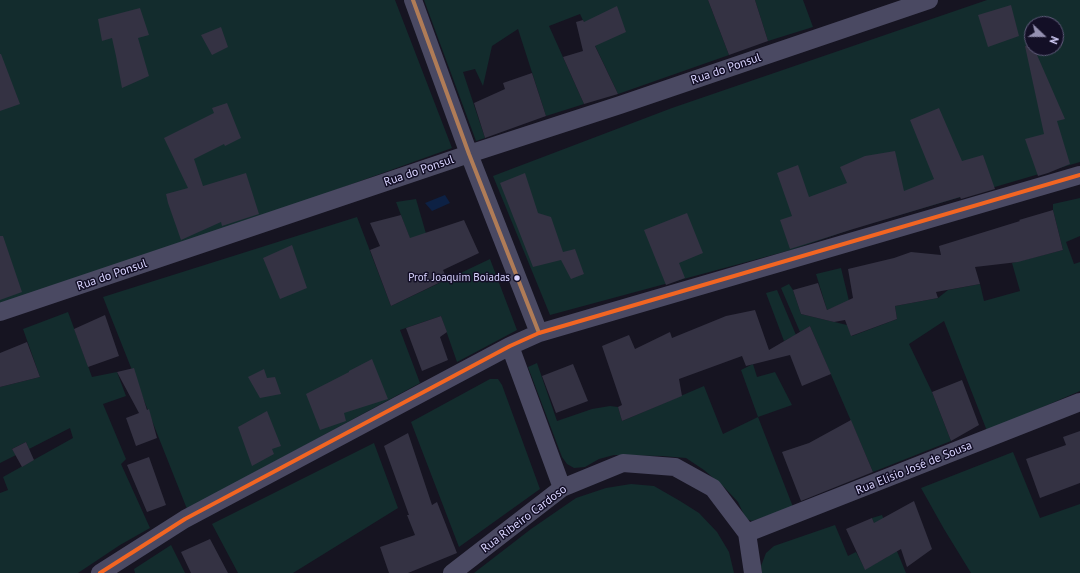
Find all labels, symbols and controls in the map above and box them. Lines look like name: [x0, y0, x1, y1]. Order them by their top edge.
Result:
north arrow: [1024, 16, 1064, 56]
text: N: [1046, 34, 1062, 46]
street label: Rua do Ponsul: [689, 50, 763, 88]
street label: Rua do Ponsul: [382, 152, 456, 190]
street label: Rua do Ponsul: [75, 256, 149, 294]
place label: Prof. Joaquim Boiadas: [408, 271, 510, 285]
marker: Prof. Joaquim Boiadas: [512, 273, 522, 283]
street label: Rua Elísio José de Sousa: [854, 438, 974, 498]
street label: Rua Ribeiro Cardoso: [478, 482, 570, 556]

